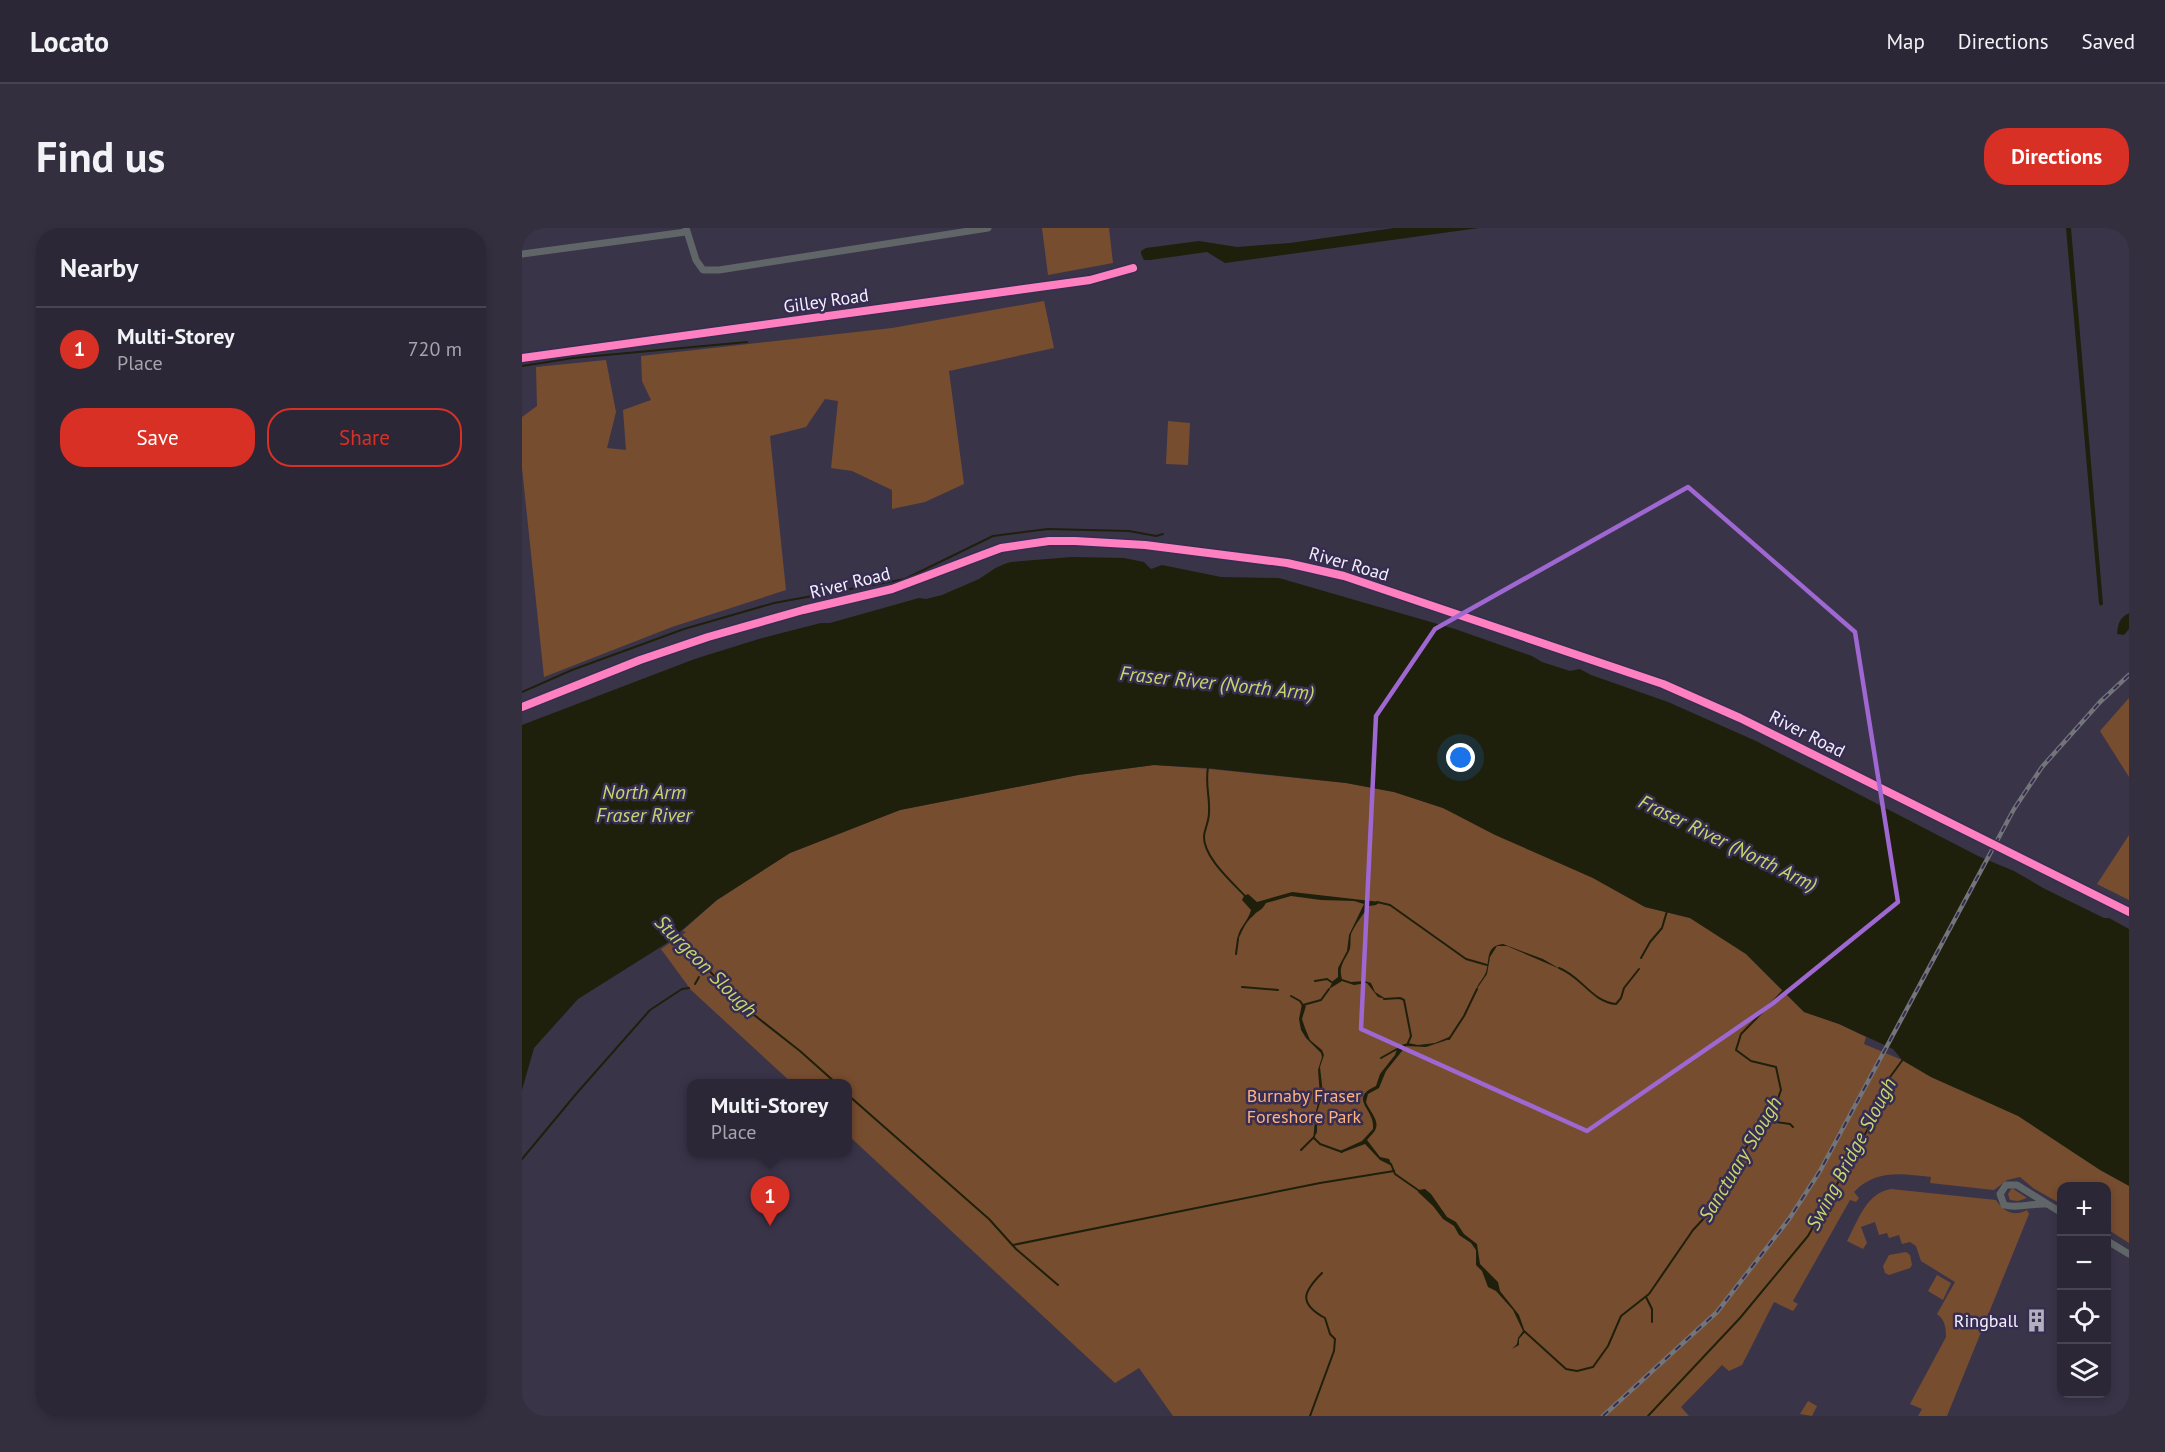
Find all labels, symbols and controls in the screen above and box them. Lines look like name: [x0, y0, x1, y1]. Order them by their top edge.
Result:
text: Locato: [30, 23, 109, 60]
text: Map: [1886, 28, 1925, 55]
text: Directions: [1958, 28, 2049, 55]
text: Saved: [2082, 28, 2135, 55]
button: Directions: [1984, 128, 2129, 185]
text: Find us: [36, 129, 165, 184]
text: Nearby: [60, 251, 138, 284]
street label: Gilley Road: [782, 283, 870, 318]
text: Multi-Storey: [117, 322, 235, 350]
text: 1: [74, 336, 85, 362]
text: 720 m: [408, 336, 462, 362]
text: Place: [117, 350, 163, 376]
button: Save: [60, 408, 255, 467]
button: Share: [267, 408, 462, 467]
street label: River Road: [1306, 541, 1392, 586]
street label: River Road: [807, 561, 893, 604]
water label: Fraser River (North Arm): [1118, 660, 1316, 706]
street label: River Road: [1765, 705, 1849, 762]
your location: [1446, 743, 1475, 772]
water label: North Arm Fraser River: [596, 779, 693, 828]
water label: Fraser River (North Arm): [1634, 788, 1822, 898]
water label: Sturgeon Slough: [649, 909, 763, 1023]
water label: Swing Bridge Slough: [1800, 1073, 1902, 1235]
popup: [687, 1079, 852, 1157]
park label: Burnaby Fraser Foreshore Park: [1247, 1084, 1362, 1128]
text: Multi-Storey: [711, 1091, 828, 1119]
water label: Sanctuary Slough: [1692, 1092, 1788, 1226]
text: Place: [711, 1119, 756, 1145]
pin: 1: [750, 1176, 790, 1226]
map controls: [2057, 1182, 2111, 1398]
button: +: [2057, 1182, 2111, 1236]
button: −: [2057, 1236, 2111, 1290]
button: locate: [2057, 1290, 2111, 1344]
building icon: Ringball: [2023, 1308, 2049, 1334]
place label: Ringball: [1954, 1309, 2019, 1332]
button: layers: [2057, 1344, 2111, 1398]

